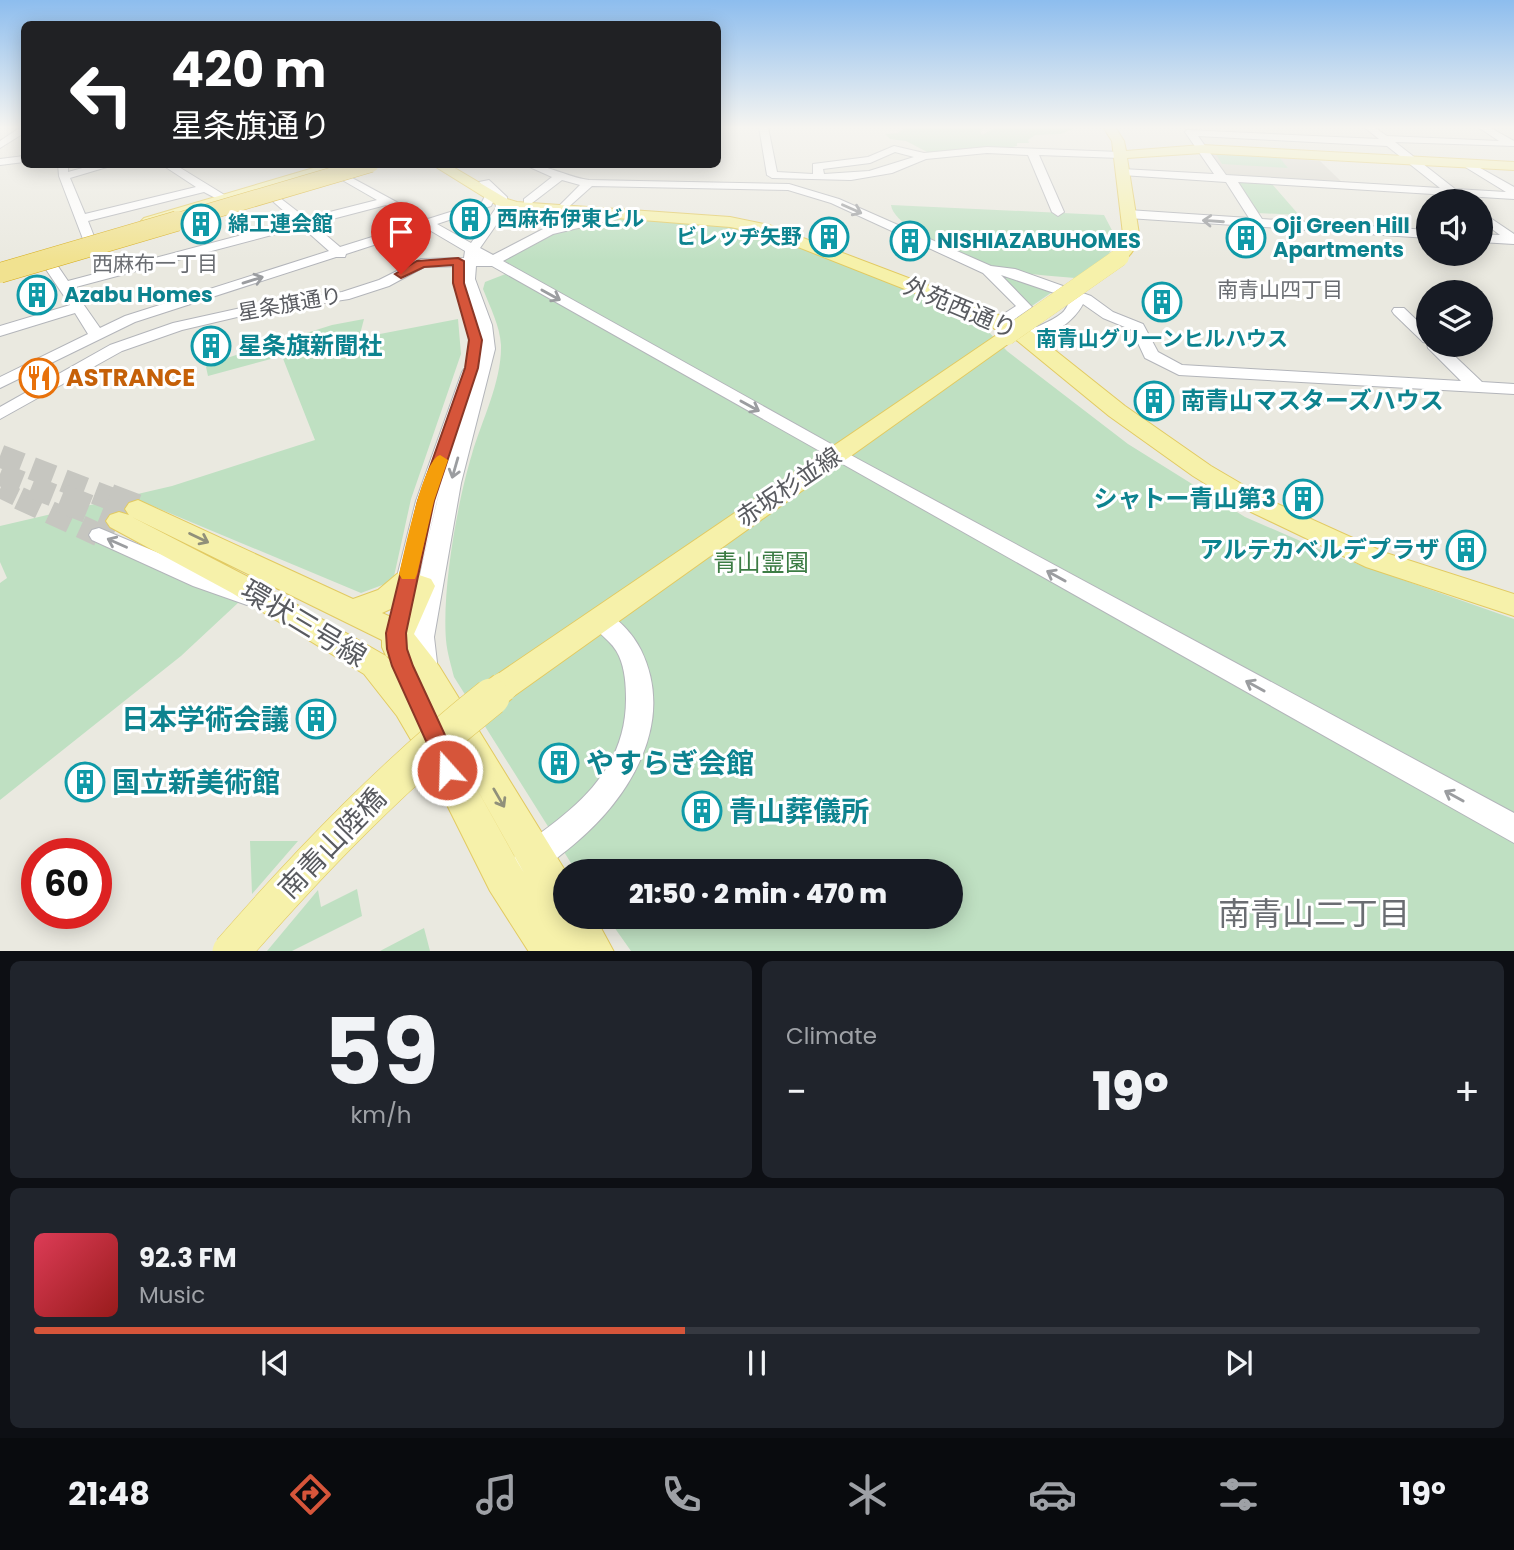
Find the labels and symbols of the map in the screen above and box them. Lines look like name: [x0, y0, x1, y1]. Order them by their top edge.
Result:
building icon: 西麻布伊東ビル: [449, 198, 491, 240]
pin: [371, 202, 431, 274]
building icon: 綿工連会館: [180, 203, 222, 245]
one-way arrow: [840, 203, 862, 216]
place label: 西麻布伊東ビル: [497, 204, 644, 233]
place label: 綿工連会館: [228, 209, 333, 238]
place label: Oji Green Hill Apartments: [1273, 211, 1410, 264]
one-way arrow: [1202, 214, 1225, 227]
building icon: ビレッヂ矢野: [808, 216, 850, 258]
building icon: Oji Green Hill Apartments: [1225, 217, 1267, 259]
building icon: NISHIAZABUHOMES: [889, 220, 931, 262]
place label: ビレッヂ矢野: [676, 222, 802, 251]
place label: NISHIAZABUHOMES: [937, 226, 1141, 255]
district label: 西麻布一丁目: [92, 249, 218, 278]
street label: 外苑西通り: [899, 269, 1022, 346]
one-way arrow: [242, 273, 264, 286]
building icon: Azabu Homes: [16, 274, 58, 316]
district label: 南青山四丁目: [1217, 275, 1343, 304]
place label: Azabu Homes: [64, 280, 213, 309]
street label: 星条旗通り: [236, 280, 344, 327]
building icon: 南青山グリ一ンヒルハウス: [1141, 281, 1183, 323]
one-way arrow: [540, 289, 561, 302]
place label: 南青山グリ一ンヒルハウス: [1036, 324, 1288, 353]
building icon: 星条旗新聞社: [190, 325, 232, 367]
place label: 星条旗新聞社: [238, 329, 382, 362]
restaurant icon: ASTRANCE: [18, 357, 60, 399]
place label: ASTRANCE: [66, 361, 195, 394]
building icon: 南青山マスターズハウス: [1133, 380, 1175, 422]
place label: 南青山マスターズハウス: [1181, 384, 1444, 417]
one-way arrow: [739, 399, 759, 413]
street label: 赤坂杉並線: [730, 439, 848, 534]
one-way arrow: [448, 457, 461, 479]
building icon: シャトー青山第3: [1282, 478, 1324, 520]
place label: シャトー青山第3: [1093, 482, 1276, 515]
building icon: アルテカベルデプラザ: [1445, 529, 1487, 571]
one-way arrow: [188, 532, 209, 546]
place label: アルテカベルデプラザ: [1199, 533, 1439, 566]
one-way arrow: [107, 536, 128, 549]
park label: 青山霊園: [713, 546, 809, 579]
one-way arrow: [1046, 569, 1067, 582]
street label: 環状三号線: [234, 571, 374, 676]
one-way arrow: [1245, 679, 1266, 692]
building icon: 日本学術会議: [295, 698, 337, 740]
place label: 日本学術会議: [121, 700, 289, 739]
position arrow: [410, 733, 484, 807]
building icon: やすらぎ会館: [538, 742, 580, 784]
place label: やすらぎ会館: [586, 744, 754, 783]
building icon: 国立新美術館: [64, 761, 106, 803]
place label: 国立新美術館: [112, 763, 280, 802]
street label: 南青山陸橋: [270, 779, 395, 907]
one-way arrow: [492, 787, 506, 807]
one-way arrow: [1445, 789, 1465, 803]
building icon: 青山葬儀所: [681, 790, 723, 832]
place label: 青山葬儀所: [729, 792, 869, 831]
speed limit sign: 60: [21, 838, 112, 929]
district label: 南青山二丁目: [1218, 891, 1410, 936]

